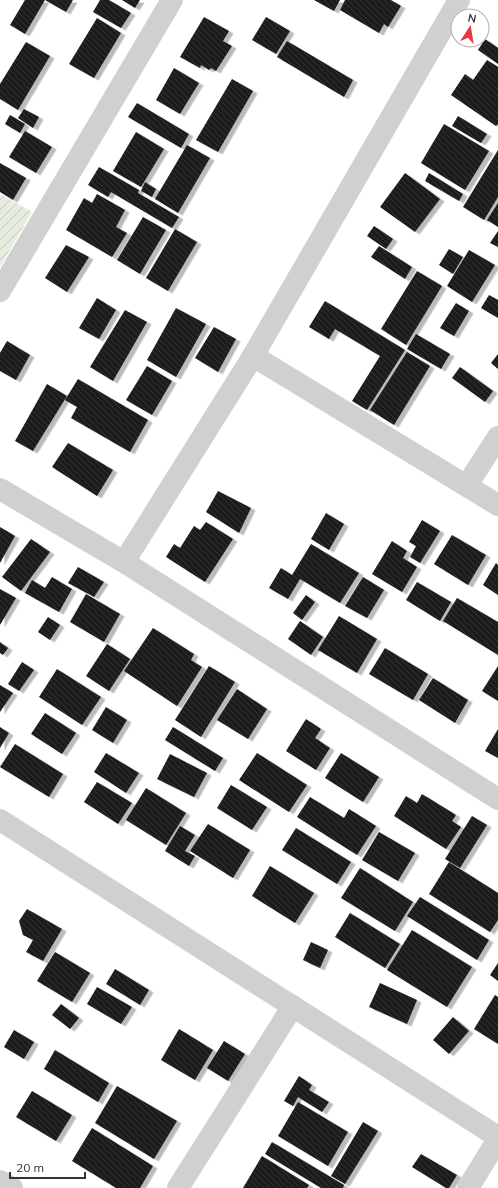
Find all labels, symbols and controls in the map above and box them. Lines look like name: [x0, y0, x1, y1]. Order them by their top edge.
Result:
north arrow: [450, 8, 490, 48]
text: N: [467, 11, 478, 26]
scale bar: [10, 1154, 85, 1180]
text: 20 m: [16, 1160, 44, 1175]

